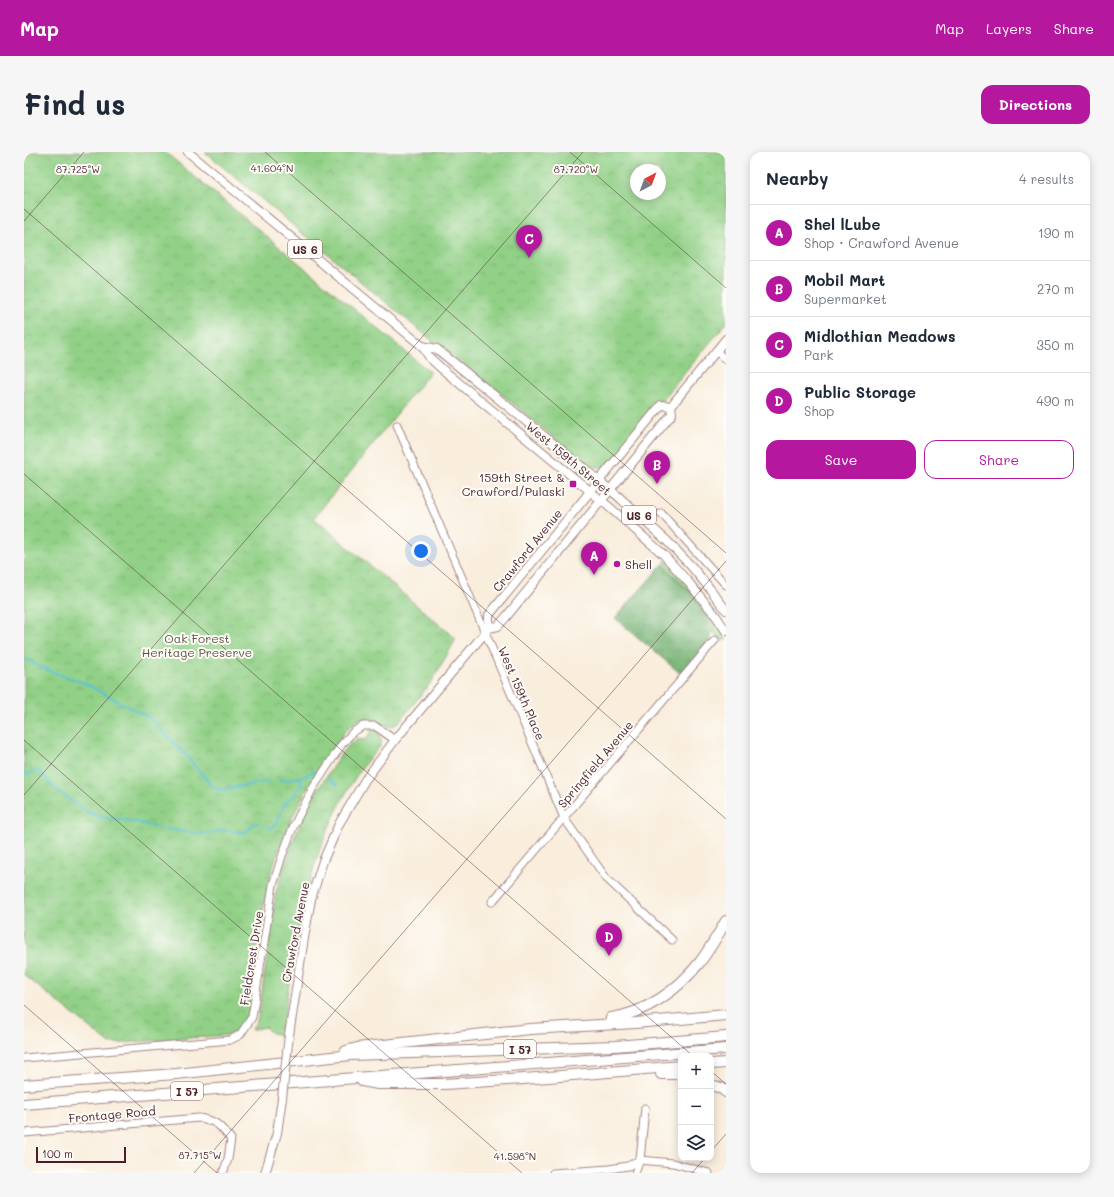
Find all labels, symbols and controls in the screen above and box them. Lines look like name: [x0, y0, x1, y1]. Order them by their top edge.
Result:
text: Map: [20, 16, 59, 41]
text: Map: [935, 19, 964, 38]
text: Layers: [986, 19, 1032, 38]
text: Share: [1054, 19, 1094, 38]
button: Directions: [981, 85, 1090, 124]
text: Find us: [24, 86, 125, 122]
text: 41.604°N: [251, 161, 293, 175]
text: 87.725°W: [56, 162, 100, 176]
text: 87.720°W: [554, 162, 598, 176]
north arrow: [630, 164, 666, 200]
text: Nearby: [766, 167, 828, 189]
text: 4 results: [1019, 170, 1074, 187]
text: Shel lLube: [804, 214, 880, 234]
text: A: [774, 224, 784, 241]
text: 190 m: [1038, 224, 1074, 241]
pin: C: [516, 225, 542, 258]
text: Shop · Crawford Avenue: [804, 234, 959, 251]
road number: US 6: [288, 240, 322, 258]
text: Mobil Mart: [804, 270, 885, 290]
text: B: [775, 280, 783, 297]
text: 270 m: [1037, 280, 1074, 297]
text: Supermarket: [804, 290, 887, 307]
text: Midlothian Meadows: [804, 326, 956, 346]
text: C: [774, 336, 784, 353]
text: 350 m: [1036, 336, 1074, 353]
text: Park: [804, 346, 833, 363]
text: Public Storage: [804, 382, 916, 402]
text: D: [774, 392, 784, 409]
text: 490 m: [1036, 392, 1074, 409]
text: Shop: [804, 402, 834, 419]
street label: West 159th Street: [523, 418, 615, 498]
button: Save: [766, 440, 916, 479]
button: Share: [924, 440, 1074, 479]
pin: B: [644, 451, 670, 484]
place label: 159th Street & Crawford/Pulaski: [462, 469, 565, 499]
marker: 159th Street & Crawford/Pulaski: [568, 479, 578, 489]
street label: Crawford Avenue: [489, 505, 565, 595]
road number: US 6: [622, 506, 656, 524]
your location: [411, 541, 431, 561]
pin: A: [581, 542, 607, 575]
place label: Shell: [625, 556, 652, 572]
marker: Shell: [612, 559, 622, 569]
park label: Oak Forest Heritage Preserve: [142, 630, 252, 660]
street label: West 159th Place: [495, 644, 549, 742]
street label: Springfield Avenue: [554, 717, 636, 811]
street label: Crawford Avenue: [277, 880, 313, 984]
street label: Fieldcrest Drive: [236, 910, 266, 1006]
pin: D: [596, 923, 622, 956]
road number: I 57: [504, 1040, 536, 1058]
map controls: [678, 1053, 714, 1161]
button: +: [678, 1053, 714, 1089]
road number: I 57: [171, 1082, 203, 1100]
button: −: [678, 1089, 714, 1125]
street label: Frontage Road: [68, 1102, 157, 1126]
button: layers: [678, 1125, 714, 1161]
scale bar: [36, 1145, 126, 1164]
text: 100 m: [42, 1146, 73, 1161]
text: 87.715°W: [178, 1148, 222, 1162]
text: 41.598°N: [494, 1149, 536, 1163]

